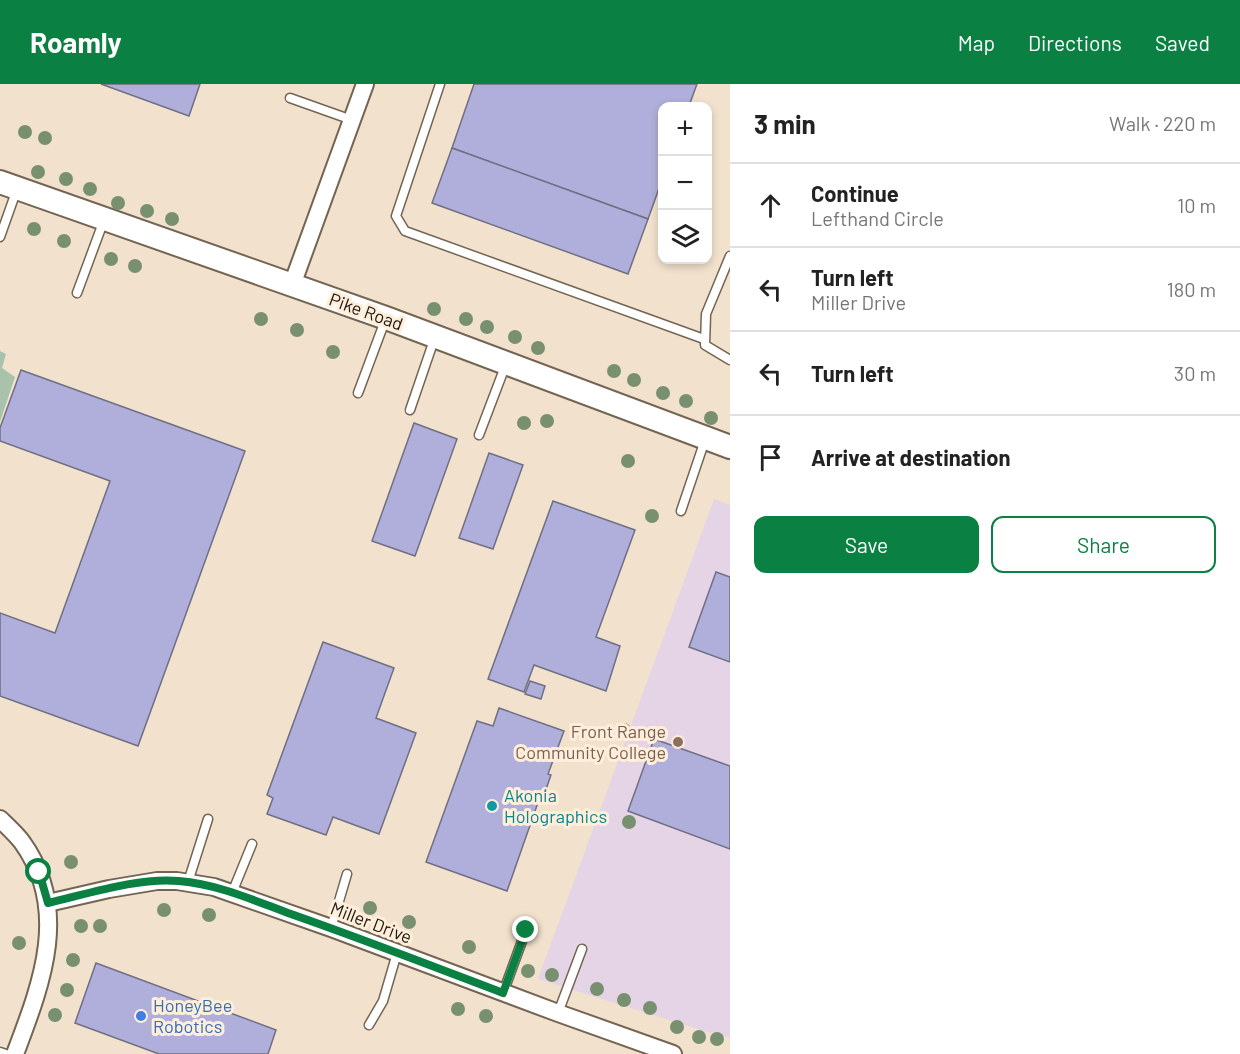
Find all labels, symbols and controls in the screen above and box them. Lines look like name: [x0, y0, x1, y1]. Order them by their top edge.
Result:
text: Roamly: [30, 25, 122, 59]
text: Map: [958, 30, 995, 55]
text: Directions: [1028, 30, 1122, 55]
text: Saved: [1155, 30, 1210, 55]
map controls: [658, 102, 712, 264]
button: +: [658, 102, 712, 156]
text: 3 min: [754, 108, 816, 139]
text: Walk · 220 m: [1109, 111, 1216, 135]
button: −: [658, 156, 712, 210]
text: Continue: [811, 180, 899, 206]
icon: ahead: [754, 189, 787, 222]
text: 10 m: [1177, 193, 1216, 217]
text: Lefthand Circle: [811, 206, 944, 230]
button: layers: [658, 210, 712, 264]
text: Turn left: [811, 264, 894, 290]
icon: left: [754, 273, 787, 306]
text: 180 m: [1167, 277, 1216, 301]
street label: Pike Road: [326, 288, 406, 335]
text: Miller Drive: [811, 290, 906, 314]
icon: left: [754, 357, 787, 390]
text: Turn left: [811, 360, 894, 386]
text: 30 m: [1174, 361, 1216, 385]
icon: arrive: [754, 441, 787, 474]
text: Arrive at destination: [811, 444, 1010, 470]
button: Save: [754, 516, 979, 573]
button: Share: [991, 516, 1216, 573]
place label: Front Range Community College: [515, 720, 666, 763]
marker: Front Range Community College: [671, 735, 685, 749]
place label: Akonia Holographics: [504, 784, 607, 827]
marker: Akonia Holographics: [485, 799, 499, 813]
route start: [25, 858, 51, 884]
street label: Miller Drive: [327, 896, 415, 948]
route end: [512, 916, 538, 942]
place label: HoneyBee Robotics: [153, 994, 232, 1037]
marker: HoneyBee Robotics: [134, 1009, 148, 1023]

